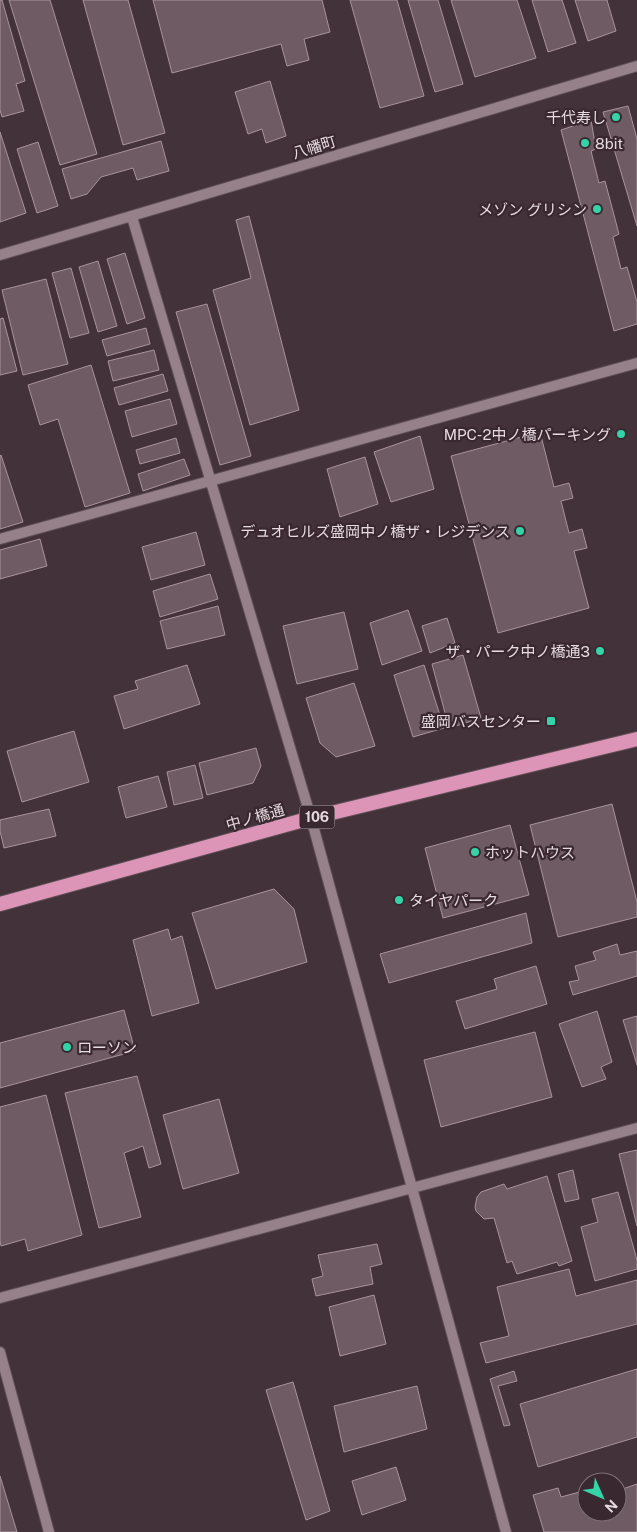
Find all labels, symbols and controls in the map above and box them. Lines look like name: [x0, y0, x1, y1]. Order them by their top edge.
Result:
place label: 千代寿し: [546, 109, 606, 126]
marker: 千代寿し: [610, 111, 622, 123]
street label: 八幡町: [290, 132, 338, 162]
place label: 8bit: [595, 135, 623, 152]
marker: 8bit: [579, 137, 591, 149]
place label: メゾン グリシン: [478, 201, 587, 218]
marker: メゾン グリシン: [591, 203, 603, 215]
place label: MPC-2中ノ橋パーキング: [444, 426, 611, 443]
marker: MPC-2中ノ橋パーキング: [615, 428, 627, 440]
place label: デュオヒルズ盛岡中ノ橋ザ・レジデンス: [240, 523, 510, 540]
marker: デュオヒルズ盛岡中ノ橋ザ・レジデンス: [514, 525, 526, 537]
place label: ザ・パーク中ノ橋通3: [446, 643, 590, 660]
marker: ザ・パーク中ノ橋通3: [594, 645, 606, 657]
place label: 盛岡バスセンター: [421, 713, 541, 730]
marker: 盛岡バスセンター: [545, 715, 557, 727]
street label: 中ノ橋通: [224, 801, 286, 833]
road number: 106: [300, 806, 334, 829]
place label: ホットハウス: [485, 844, 575, 861]
marker: ホットハウス: [469, 846, 481, 858]
place label: タイヤパーク: [409, 892, 498, 909]
marker: タイヤパーク: [393, 894, 405, 906]
place label: ローソン: [77, 1039, 137, 1056]
marker: ローソン: [61, 1041, 73, 1053]
north arrow: [577, 1472, 627, 1522]
text: N: [602, 1497, 621, 1516]

